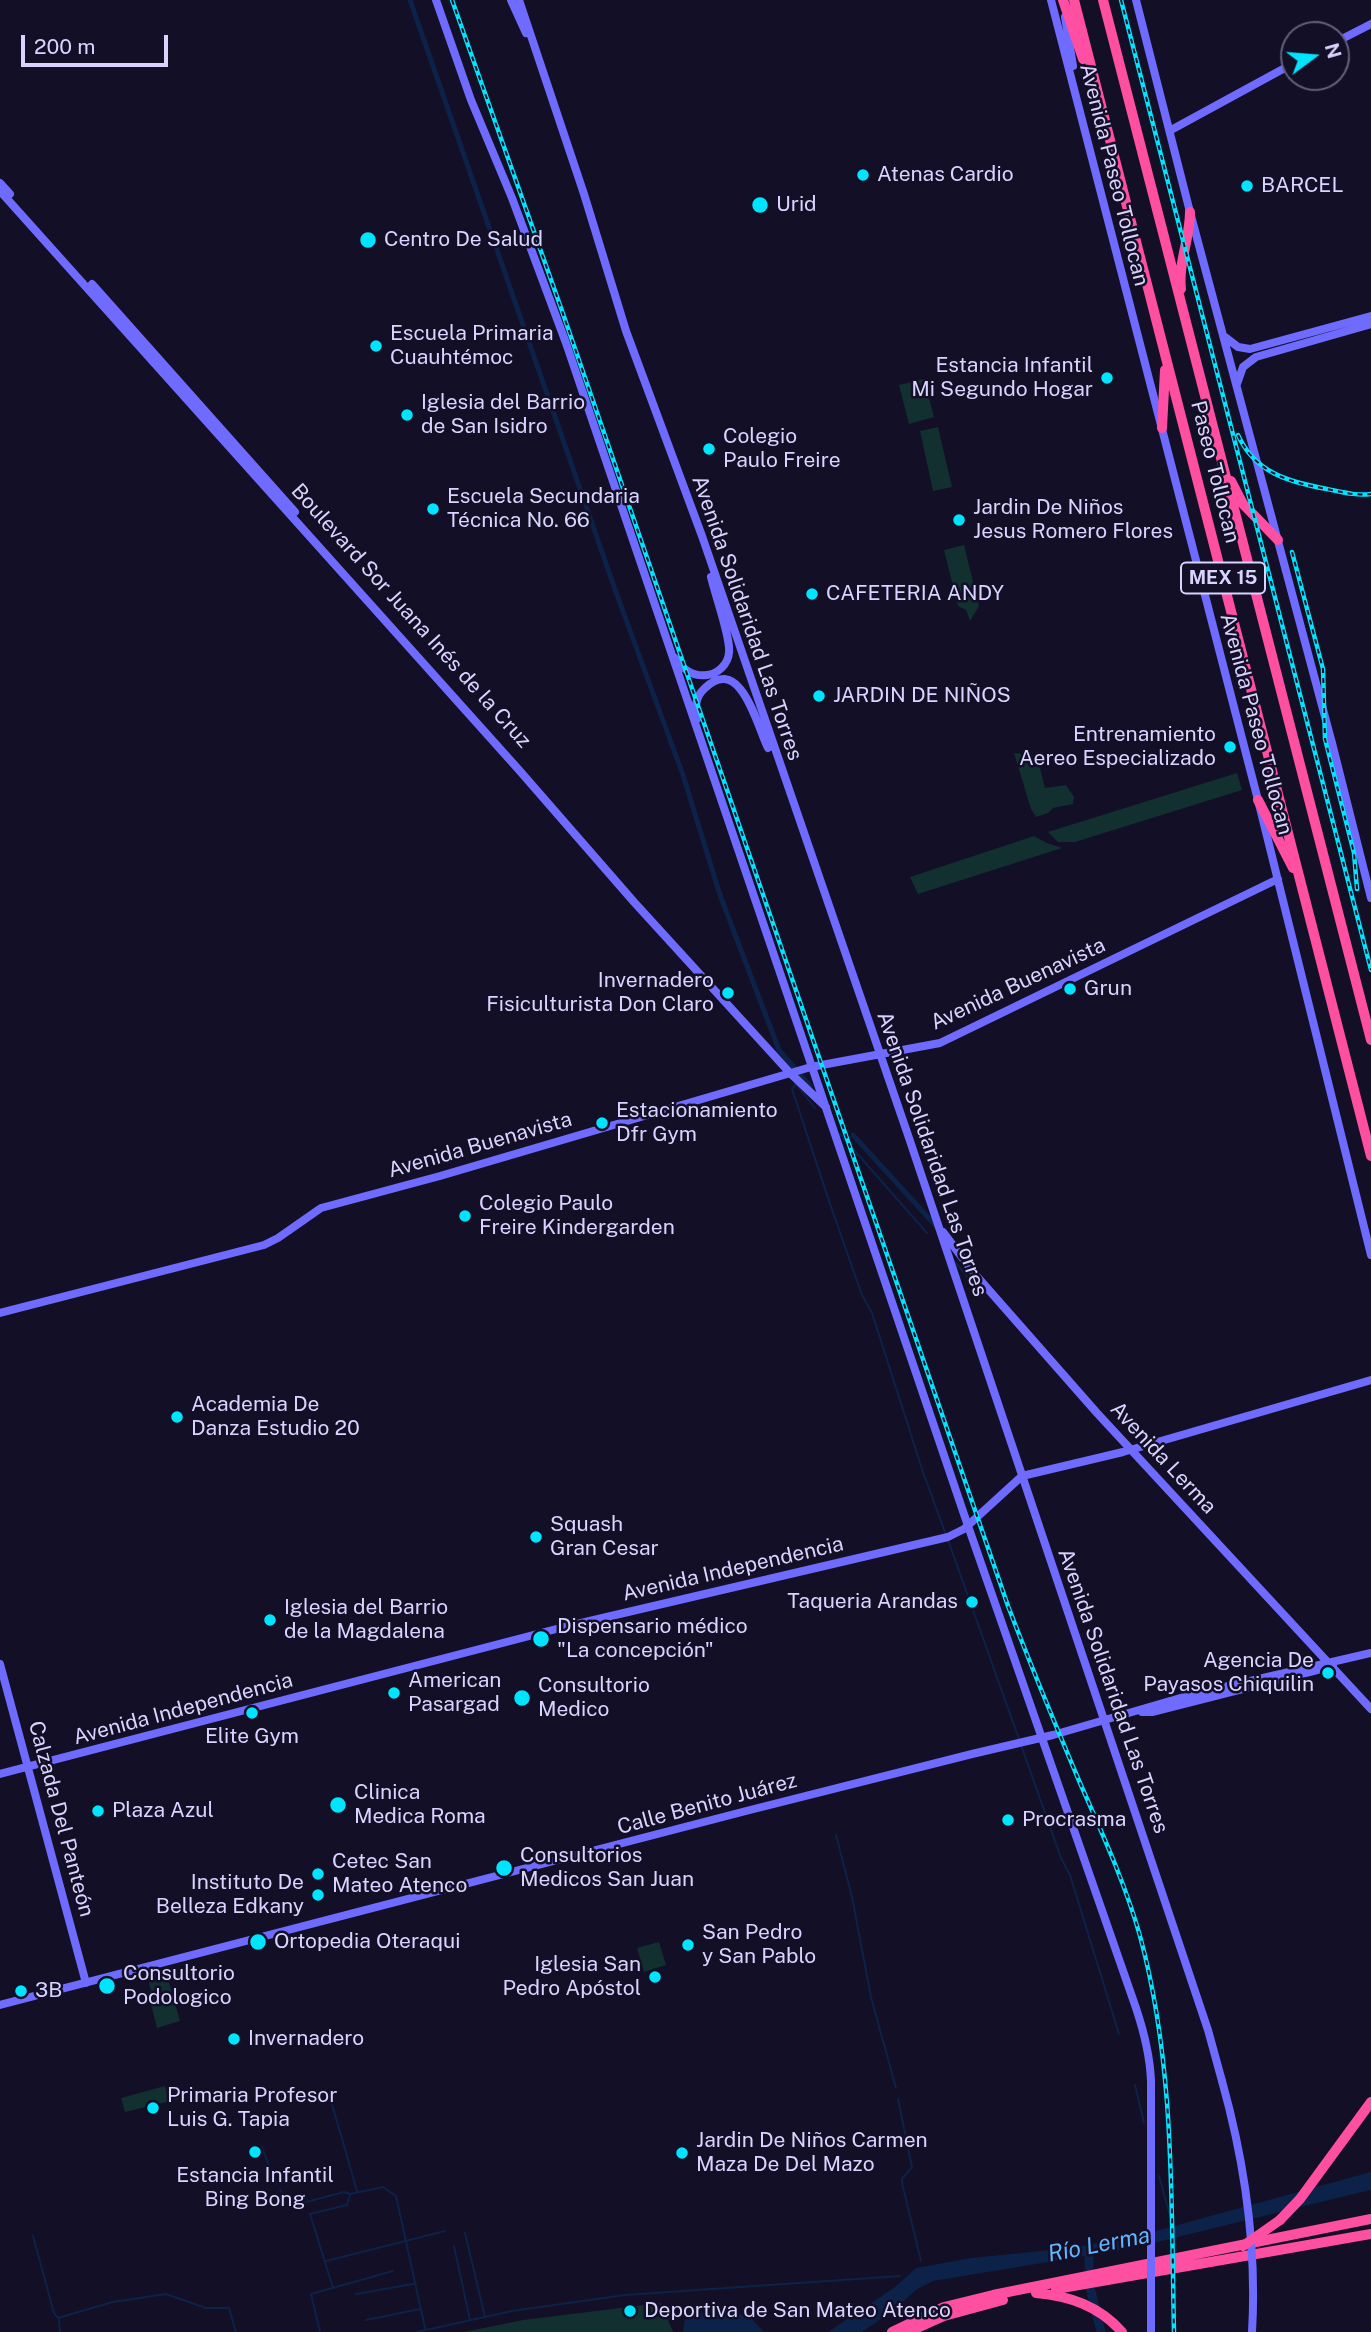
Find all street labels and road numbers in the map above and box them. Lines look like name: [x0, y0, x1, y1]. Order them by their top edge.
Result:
street label: Avenida Paseo Tollocan: [1074, 61, 1154, 289]
street label: Paseo Tollocan: [1185, 398, 1245, 546]
street label: Avenida Solidaridad Las Torres: [686, 472, 808, 764]
street label: Boulevard Sor Juana Inés de la Cruz: [286, 479, 536, 753]
road number: MEX 15: [1181, 562, 1265, 594]
street label: Avenida Paseo Tollocan: [1214, 610, 1298, 838]
street label: Avenida Buenavista: [927, 932, 1109, 1036]
street label: Avenida Solidaridad Las Torres: [871, 1008, 993, 1300]
street label: Avenida Buenavista: [385, 1107, 575, 1183]
street label: Avenida Lerma: [1105, 1397, 1221, 1519]
street label: Avenida Independencia: [620, 1531, 846, 1607]
street label: Avenida Solidaridad Las Torres: [1052, 1545, 1174, 1837]
street label: Avenida Independencia: [71, 1668, 295, 1750]
street label: Calzada Del Panteón: [23, 1718, 99, 1920]
street label: Calle Benito Juárez: [614, 1768, 800, 1840]

